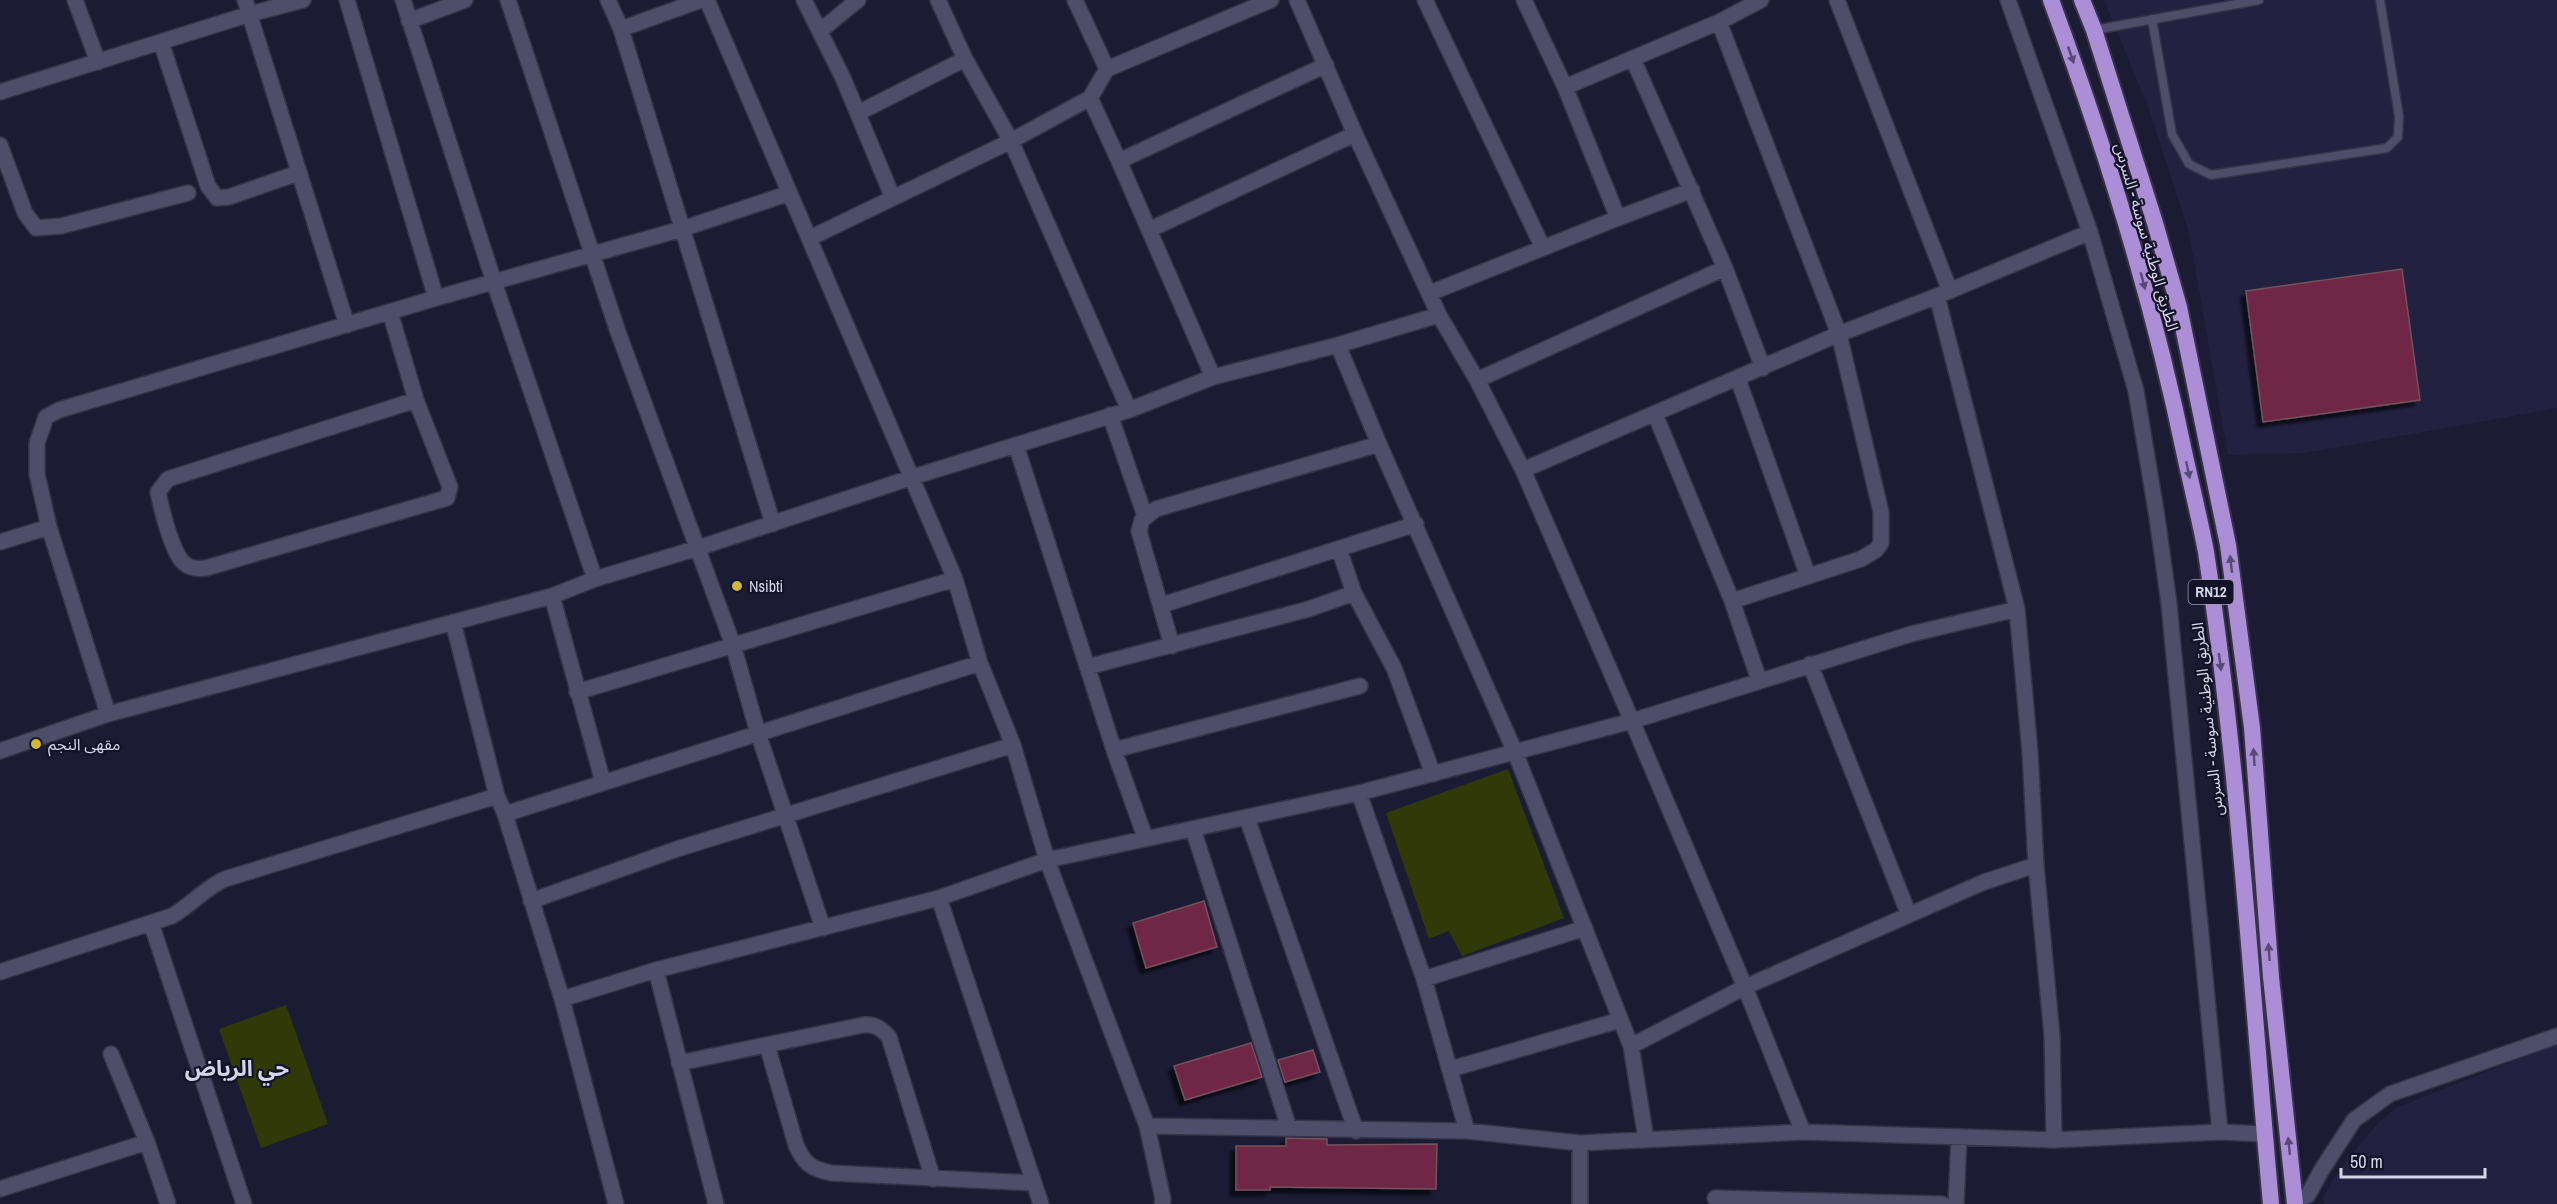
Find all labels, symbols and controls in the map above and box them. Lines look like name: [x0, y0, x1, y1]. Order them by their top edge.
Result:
one-way arrow: [2066, 46, 2076, 64]
street label: الطريق الوطنية سوسة - السرس: [2110, 140, 2184, 334]
one-way arrow: [2139, 272, 2148, 290]
one-way arrow: [2184, 461, 2194, 479]
one-way arrow: [2226, 554, 2235, 573]
place label: Nsibti: [749, 575, 783, 597]
marker: Nsibti: [730, 579, 744, 593]
road number: RN12: [2188, 580, 2234, 604]
street label: الطريق الوطنية سوسة - السرس: [2186, 621, 2228, 817]
one-way arrow: [2215, 653, 2225, 672]
place label: مقهى النجم: [48, 733, 121, 757]
marker: مقهى النجم: [29, 737, 43, 751]
one-way arrow: [2249, 748, 2259, 767]
one-way arrow: [2264, 942, 2274, 961]
district label: حي الرياض: [185, 1053, 289, 1086]
one-way arrow: [2284, 1136, 2294, 1155]
scale bar: [2341, 1141, 2485, 1179]
text: 50 m: [2350, 1149, 2383, 1174]

